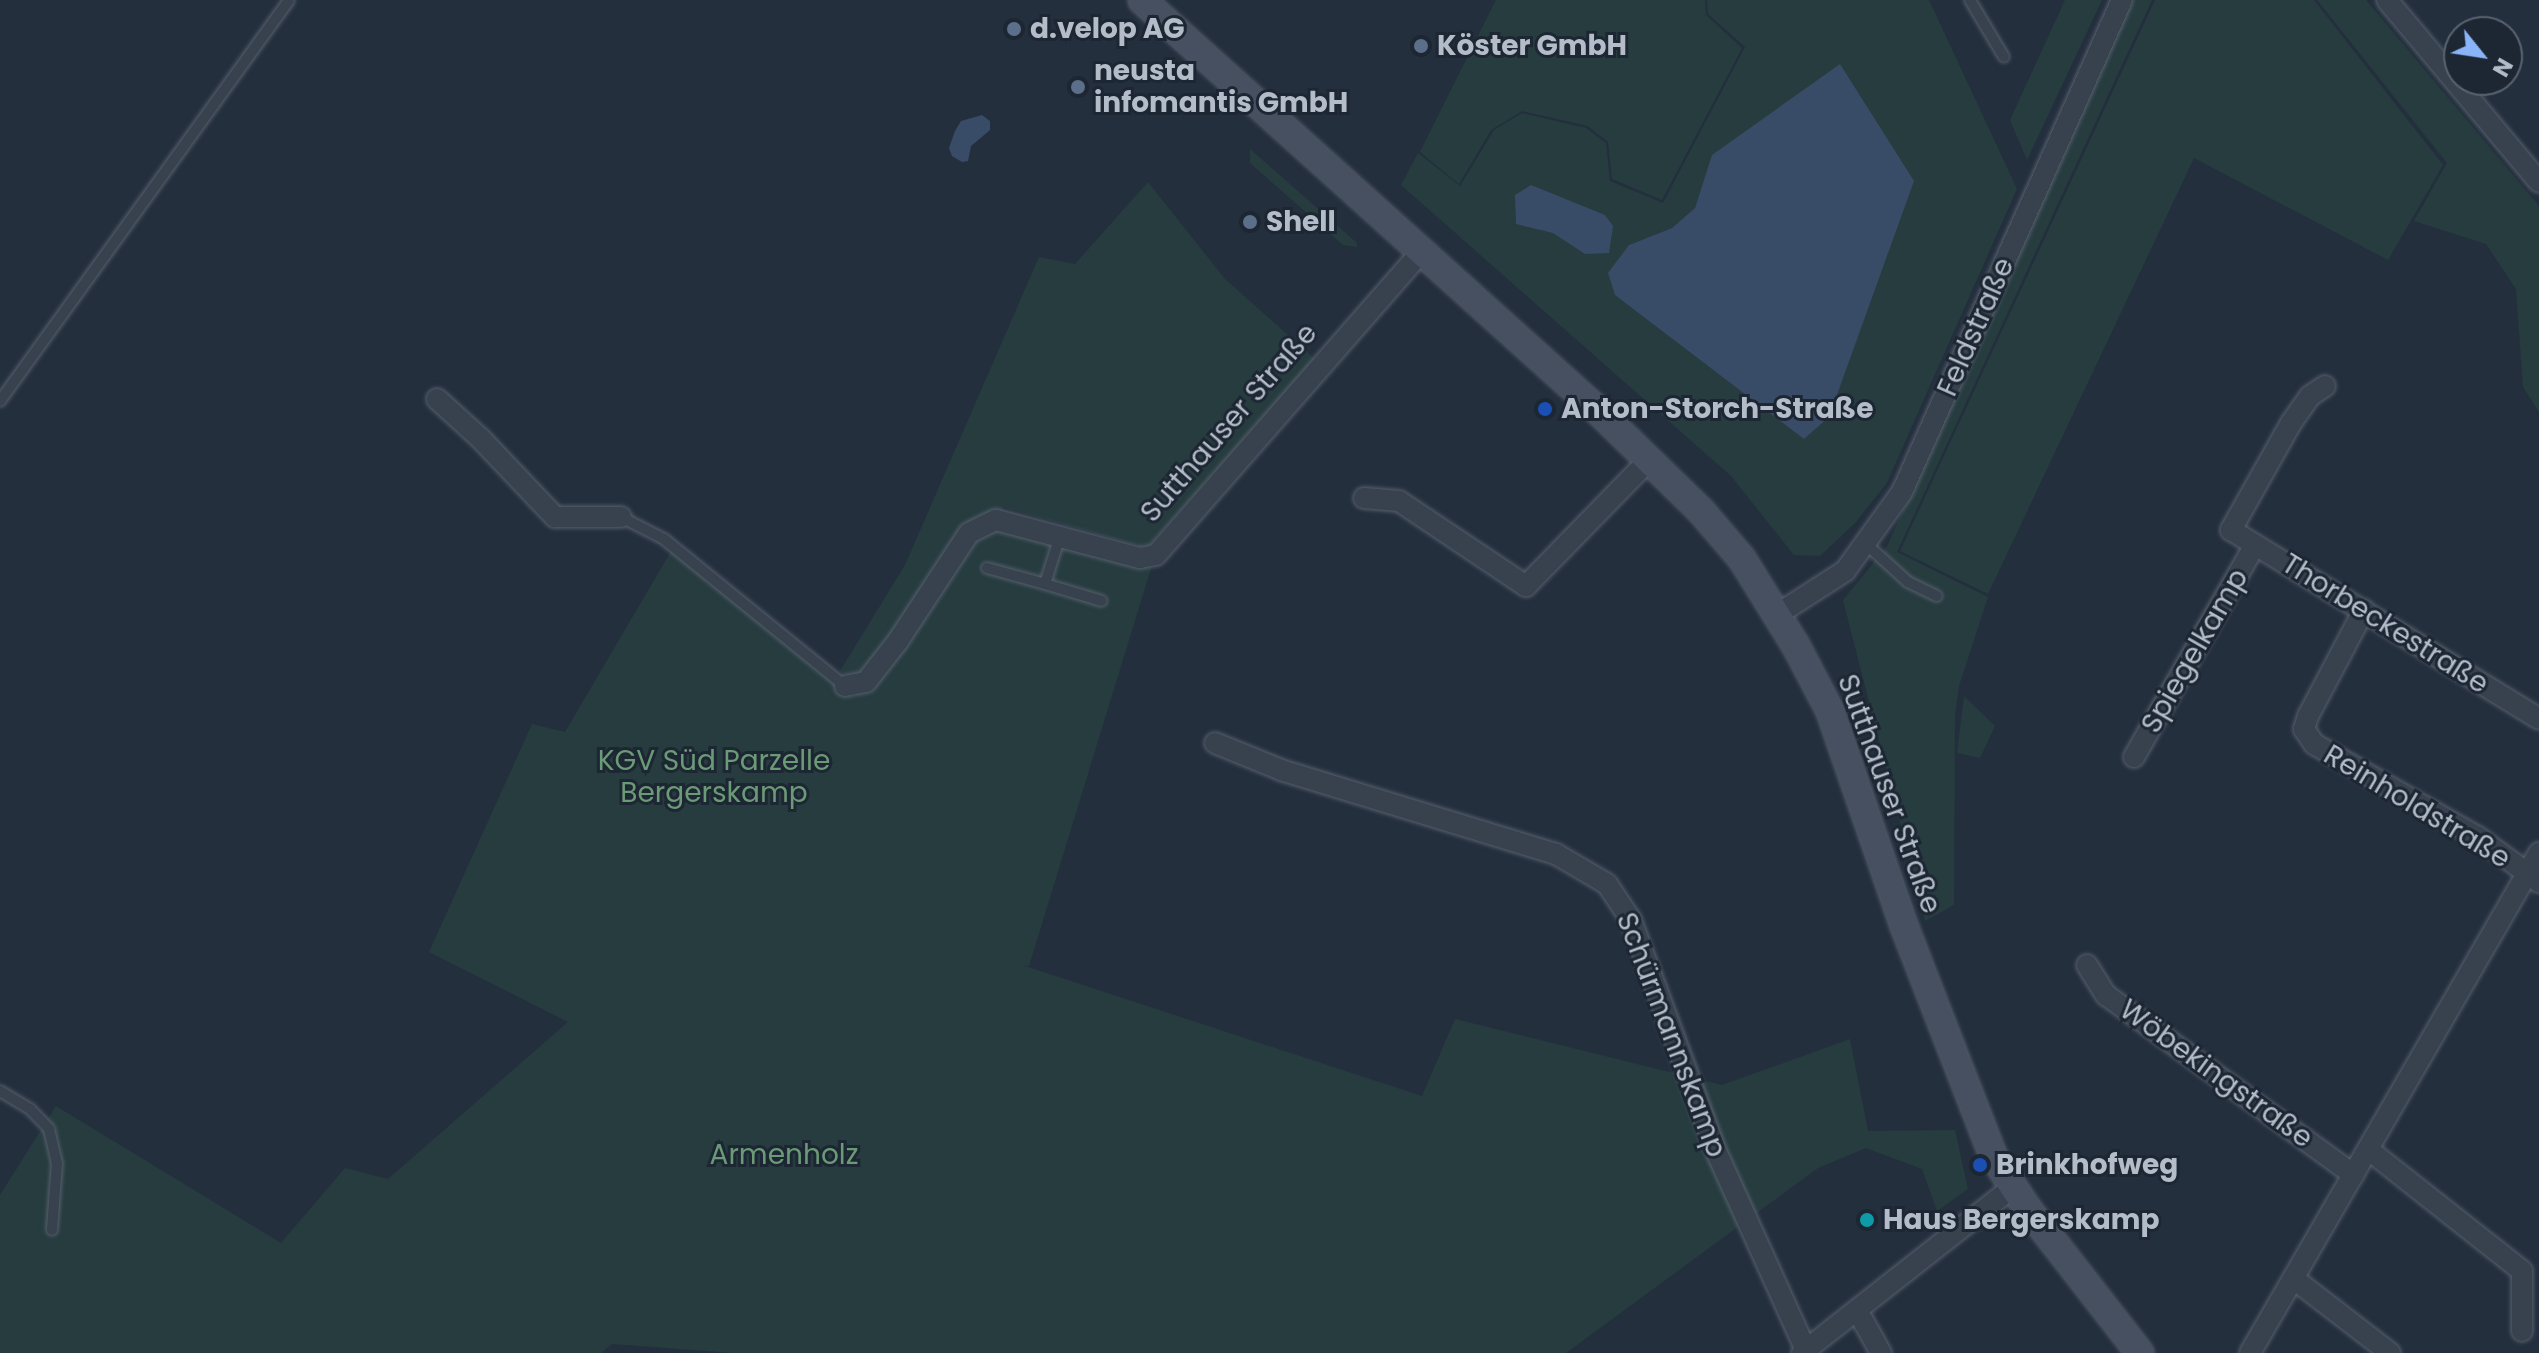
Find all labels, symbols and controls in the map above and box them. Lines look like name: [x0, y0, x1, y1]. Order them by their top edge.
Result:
place label: d.velop AG: [1030, 12, 1185, 46]
north arrow: [2443, 16, 2523, 96]
marker: d.velop AG: [1005, 20, 1023, 38]
place label: Köster GmbH: [1437, 29, 1627, 63]
marker: Köster GmbH: [1412, 37, 1430, 55]
text: N: [2485, 52, 2520, 82]
place label: neusta infomantis GmbH: [1094, 54, 1348, 120]
marker: neusta infomantis GmbH: [1069, 78, 1087, 96]
place label: Shell: [1266, 205, 1336, 239]
marker: Shell: [1241, 213, 1259, 231]
street label: Feldstraße: [1931, 253, 2021, 401]
street label: Sutthauser Straße: [1134, 317, 1324, 529]
place label: Anton-Storch-Straße: [1561, 392, 1873, 426]
marker: Anton-Storch-Straße: [1536, 400, 1554, 418]
street label: Thorbeckestraße: [2276, 547, 2494, 701]
street label: Spiegelkamp: [2134, 563, 2256, 739]
street label: Sutthauser Straße: [1830, 670, 1948, 918]
street label: Reinholdstraße: [2318, 738, 2516, 876]
park label: KGV Süd Parzelle Bergerskamp: [598, 744, 830, 810]
street label: Schürmannskamp: [1609, 908, 1733, 1162]
street label: Wöbekingstraße: [2113, 993, 2319, 1155]
park label: Armenholz: [710, 1138, 858, 1172]
place label: Brinkhofweg: [1996, 1148, 2178, 1182]
marker: Brinkhofweg: [1971, 1156, 1989, 1174]
place label: Haus Bergerskamp: [1883, 1203, 2159, 1237]
marker: Haus Bergerskamp: [1858, 1211, 1876, 1229]

